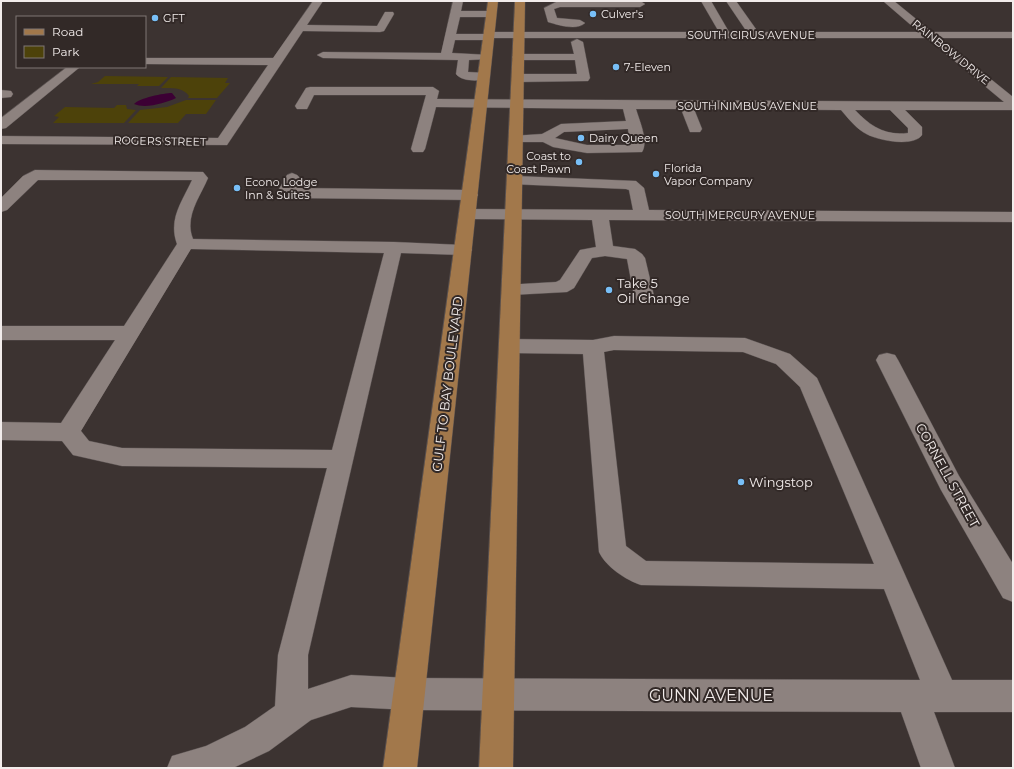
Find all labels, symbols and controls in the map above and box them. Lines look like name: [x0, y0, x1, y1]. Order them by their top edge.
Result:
place label: Culver's: [601, 7, 644, 21]
marker: Culver's: [588, 9, 598, 19]
place label: GFT: [163, 11, 186, 25]
marker: GFT: [150, 13, 160, 23]
legend: [16, 16, 146, 68]
street label: RAINBOW DRIVE: [909, 16, 993, 88]
text: Road: [52, 24, 83, 39]
street label: SOUTH CIRUS AVENUE: [687, 28, 815, 42]
text: Park: [52, 44, 80, 59]
place label: 7-Eleven: [624, 60, 671, 74]
marker: 7-Eleven: [611, 62, 621, 72]
street label: SOUTH NIMBUS AVENUE: [677, 99, 817, 113]
place label: Dairy Queen: [589, 131, 658, 145]
street label: ROGERS STREET: [114, 133, 207, 149]
marker: Dairy Queen: [576, 133, 586, 143]
place label: Coast to Coast Pawn: [506, 149, 571, 176]
marker: Coast to Coast Pawn: [574, 157, 584, 167]
place label: Florida Vapor Company: [664, 161, 752, 188]
marker: Florida Vapor Company: [651, 169, 661, 179]
place label: Econo Lodge Inn & Suites: [245, 175, 318, 202]
marker: Econo Lodge Inn & Suites: [232, 183, 242, 193]
street label: SOUTH MERCURY AVENUE: [665, 208, 815, 222]
place label: Take 5 Oil Change: [617, 275, 690, 306]
marker: Take 5 Oil Change: [604, 285, 614, 295]
street label: GULF TO BAY BOULEVARD: [428, 295, 466, 473]
street label: CORNELL STREET: [913, 420, 984, 530]
place label: Wingstop: [749, 474, 813, 490]
marker: Wingstop: [736, 477, 746, 487]
street label: GUNN AVENUE: [649, 686, 773, 705]

